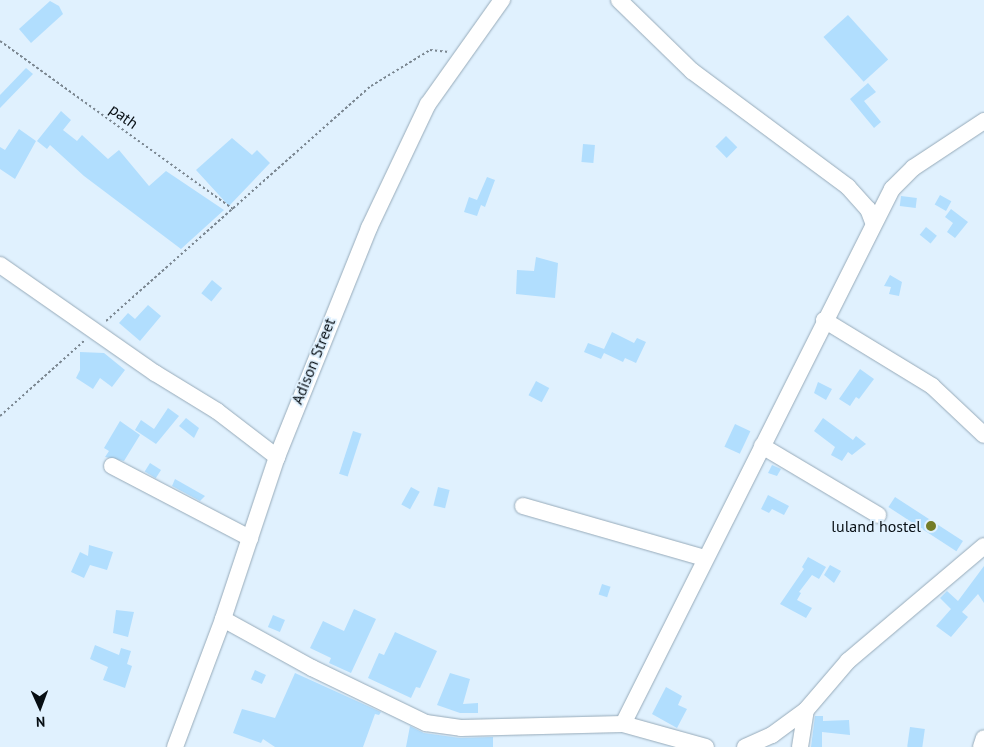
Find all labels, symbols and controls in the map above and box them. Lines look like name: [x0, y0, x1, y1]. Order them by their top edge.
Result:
street label: path: [106, 99, 142, 133]
street label: Adison Street: [287, 315, 339, 407]
place label: luland hostel: [831, 516, 921, 536]
marker: luland hostel: [925, 520, 937, 532]
north arrow: [15, 682, 65, 732]
text: N: [36, 713, 45, 731]

